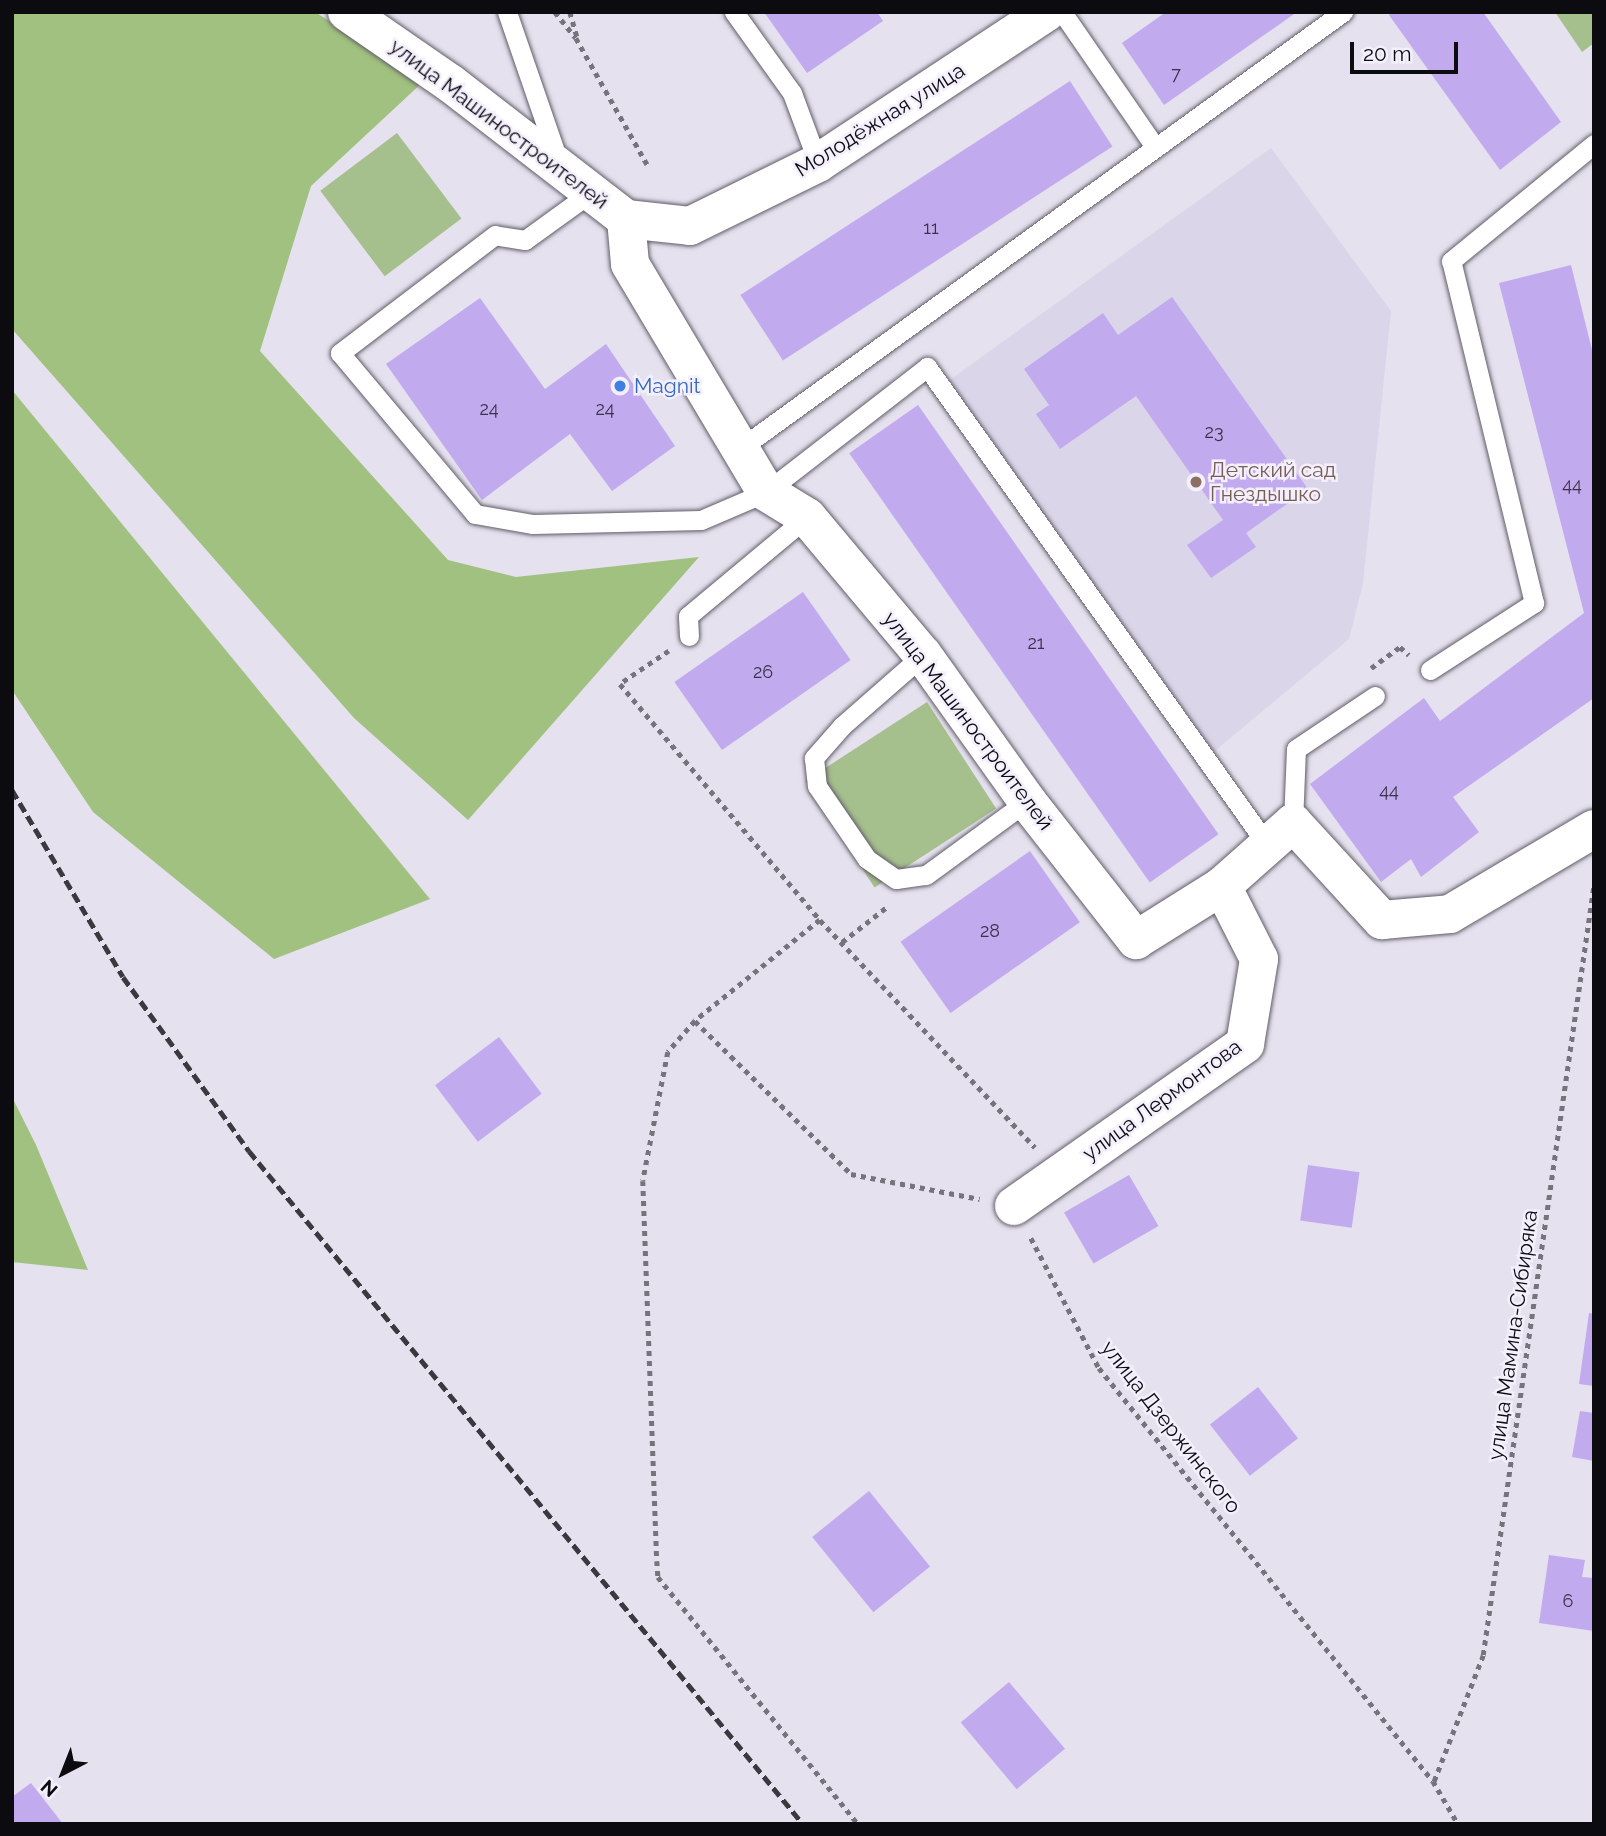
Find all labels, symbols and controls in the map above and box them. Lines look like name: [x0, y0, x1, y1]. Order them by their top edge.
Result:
scale bar: [1354, 28, 1462, 72]
street label: улица Машиностроителей: [385, 34, 613, 214]
text: 20 m: [1363, 41, 1411, 66]
street label: Молодёжная улица: [790, 57, 970, 183]
house number: 7: [1171, 63, 1181, 85]
house number: 11: [923, 217, 939, 239]
place label: Magnit: [634, 373, 701, 399]
marker: Magnit: [612, 378, 628, 394]
house number: 24: [479, 398, 499, 420]
house number: 24: [595, 398, 615, 420]
house number: 23: [1205, 421, 1223, 443]
place label: Детский сад Гнездышко: [1210, 457, 1336, 507]
marker: Детский сад Гнездышко: [1188, 474, 1204, 490]
house number: 44: [1562, 474, 1582, 496]
street label: улица Машиностроителей: [878, 607, 1058, 835]
house number: 21: [1027, 632, 1045, 654]
house number: 26: [753, 661, 773, 683]
house number: 44: [1379, 780, 1399, 802]
house number: 28: [980, 920, 1000, 942]
street label: улица Лермонтова: [1078, 1034, 1246, 1166]
street label: улица Мамина-Сибиряка: [1483, 1208, 1543, 1462]
street label: улица Дзержинского: [1096, 1336, 1246, 1518]
house number: 6: [1563, 1590, 1573, 1612]
north arrow: [28, 1738, 98, 1808]
text: N: [36, 1776, 62, 1802]

